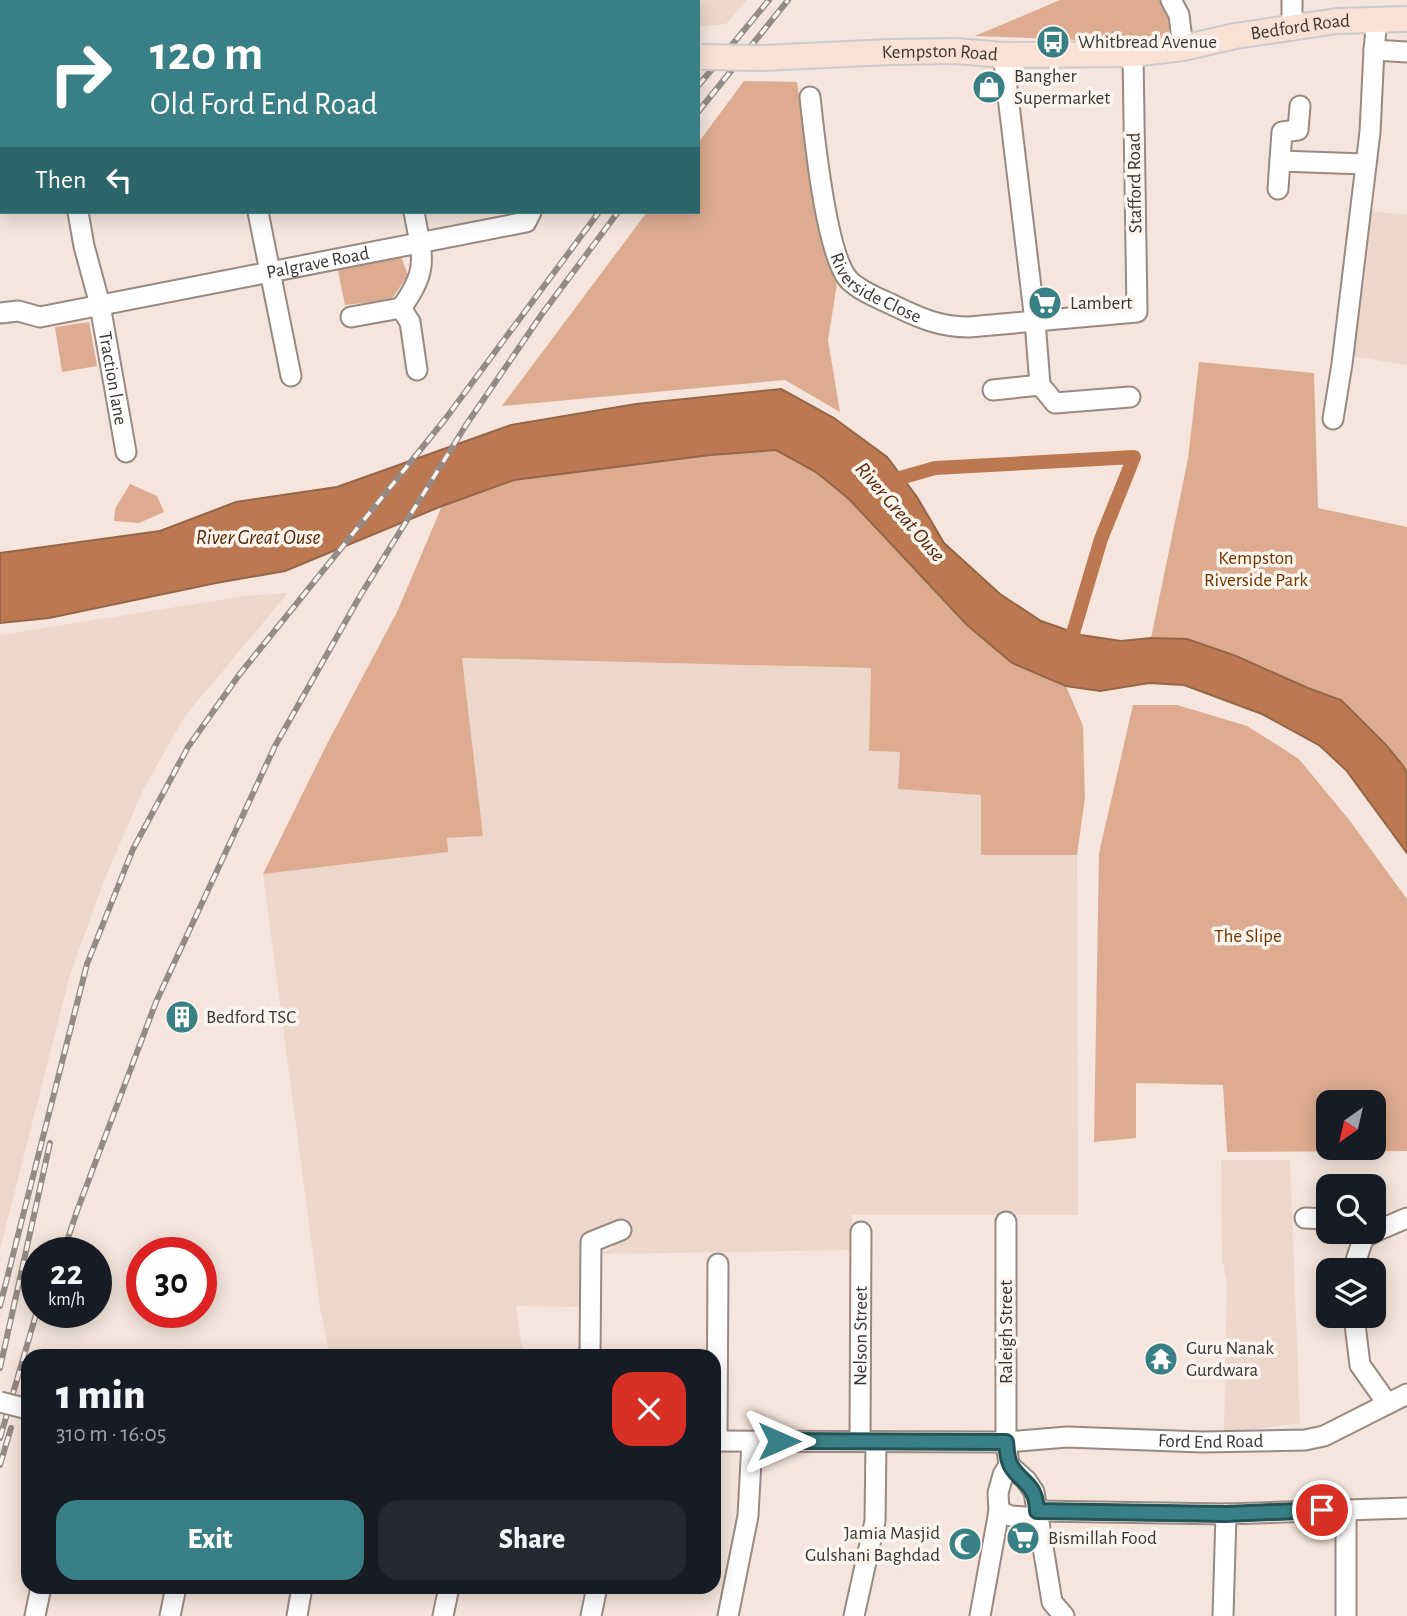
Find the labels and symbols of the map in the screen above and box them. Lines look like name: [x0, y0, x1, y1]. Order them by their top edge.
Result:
street label: Bedford Road: [1249, 11, 1350, 43]
bus stop icon: Whitbread Avenue: [1034, 23, 1072, 61]
place label: Whitbread Avenue: [1078, 33, 1217, 52]
street label: Kempston Road: [881, 41, 999, 64]
place label: Bangher Supermarket: [1014, 67, 1110, 108]
shop icon: Bangher Supermarket: [970, 68, 1008, 106]
street label: Stafford Road: [1125, 132, 1145, 234]
street label: Palgrave Road: [265, 243, 371, 282]
street label: Riverside Close: [827, 250, 924, 326]
supermarket icon: Lambert: [1026, 284, 1064, 322]
place label: Lambert: [1070, 294, 1132, 313]
street label: Traction lane: [95, 330, 131, 427]
water label: River Great Ouse: [851, 458, 949, 566]
water label: River Great Ouse: [196, 527, 320, 548]
park label: Kempston Riverside Park: [1204, 549, 1308, 590]
park label: The Slipe: [1214, 927, 1282, 946]
building icon: Bedford TSC: [163, 998, 201, 1036]
place label: Bedford TSC: [206, 1008, 296, 1027]
north arrow: [1316, 1090, 1386, 1160]
speed limit sign: 30: [126, 1237, 217, 1328]
street label: Raleigh Street: [997, 1280, 1016, 1384]
street label: Nelson Street: [851, 1286, 870, 1386]
place label: Guru Nanak Gurdwara: [1186, 1339, 1274, 1380]
temple icon: Guru Nanak Gurdwara: [1142, 1340, 1180, 1378]
position arrow: [742, 1404, 816, 1478]
street label: Ford End Road: [1158, 1431, 1264, 1452]
pin: [1292, 1480, 1352, 1540]
supermarket icon: Bismillah Food: [1004, 1519, 1042, 1557]
place label: Jamia Masjid Gulshani Baghdad: [805, 1524, 940, 1565]
mosque icon: Jamia Masjid Gulshani Baghdad: [946, 1525, 984, 1563]
place label: Bismillah Food: [1048, 1529, 1157, 1548]

